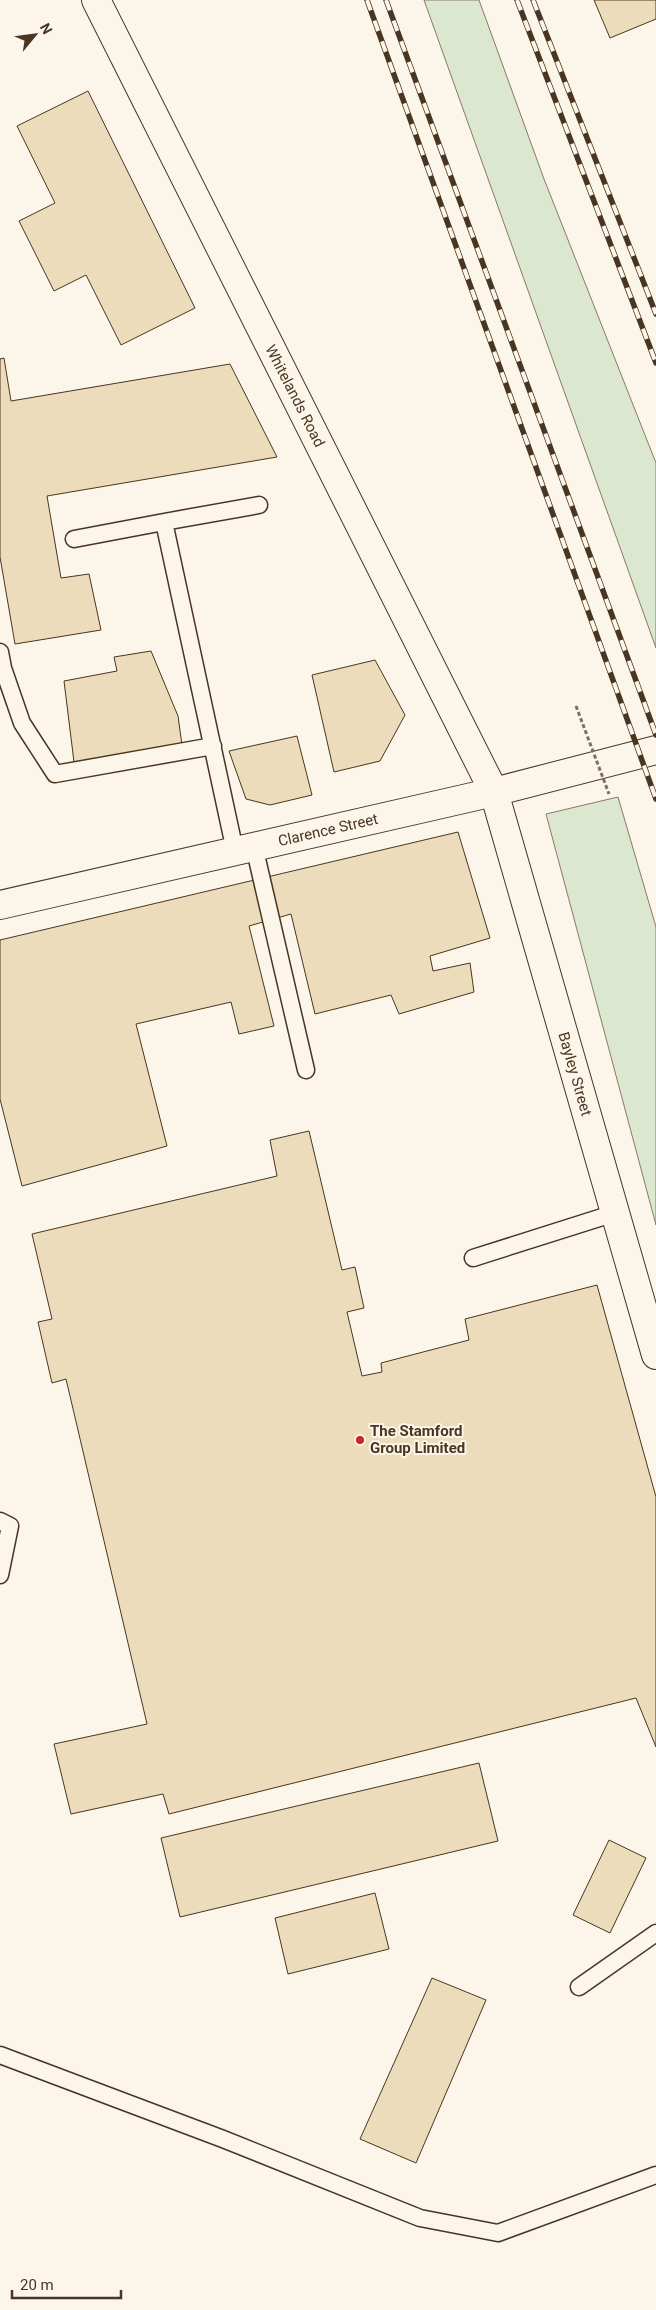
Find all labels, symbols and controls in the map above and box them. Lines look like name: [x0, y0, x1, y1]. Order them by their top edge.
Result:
north arrow: [10, 10, 60, 60]
text: N: [37, 20, 56, 37]
street label: Whitelands Road: [261, 342, 329, 450]
street label: Clarence Street: [276, 810, 380, 850]
street label: Bayley Street: [554, 1030, 596, 1118]
place label: The Stamford Group Limited: [370, 1422, 465, 1457]
marker: The Stamford Group Limited: [354, 1434, 366, 1446]
scale bar: [12, 2268, 121, 2300]
text: 20 m: [20, 2276, 54, 2294]

